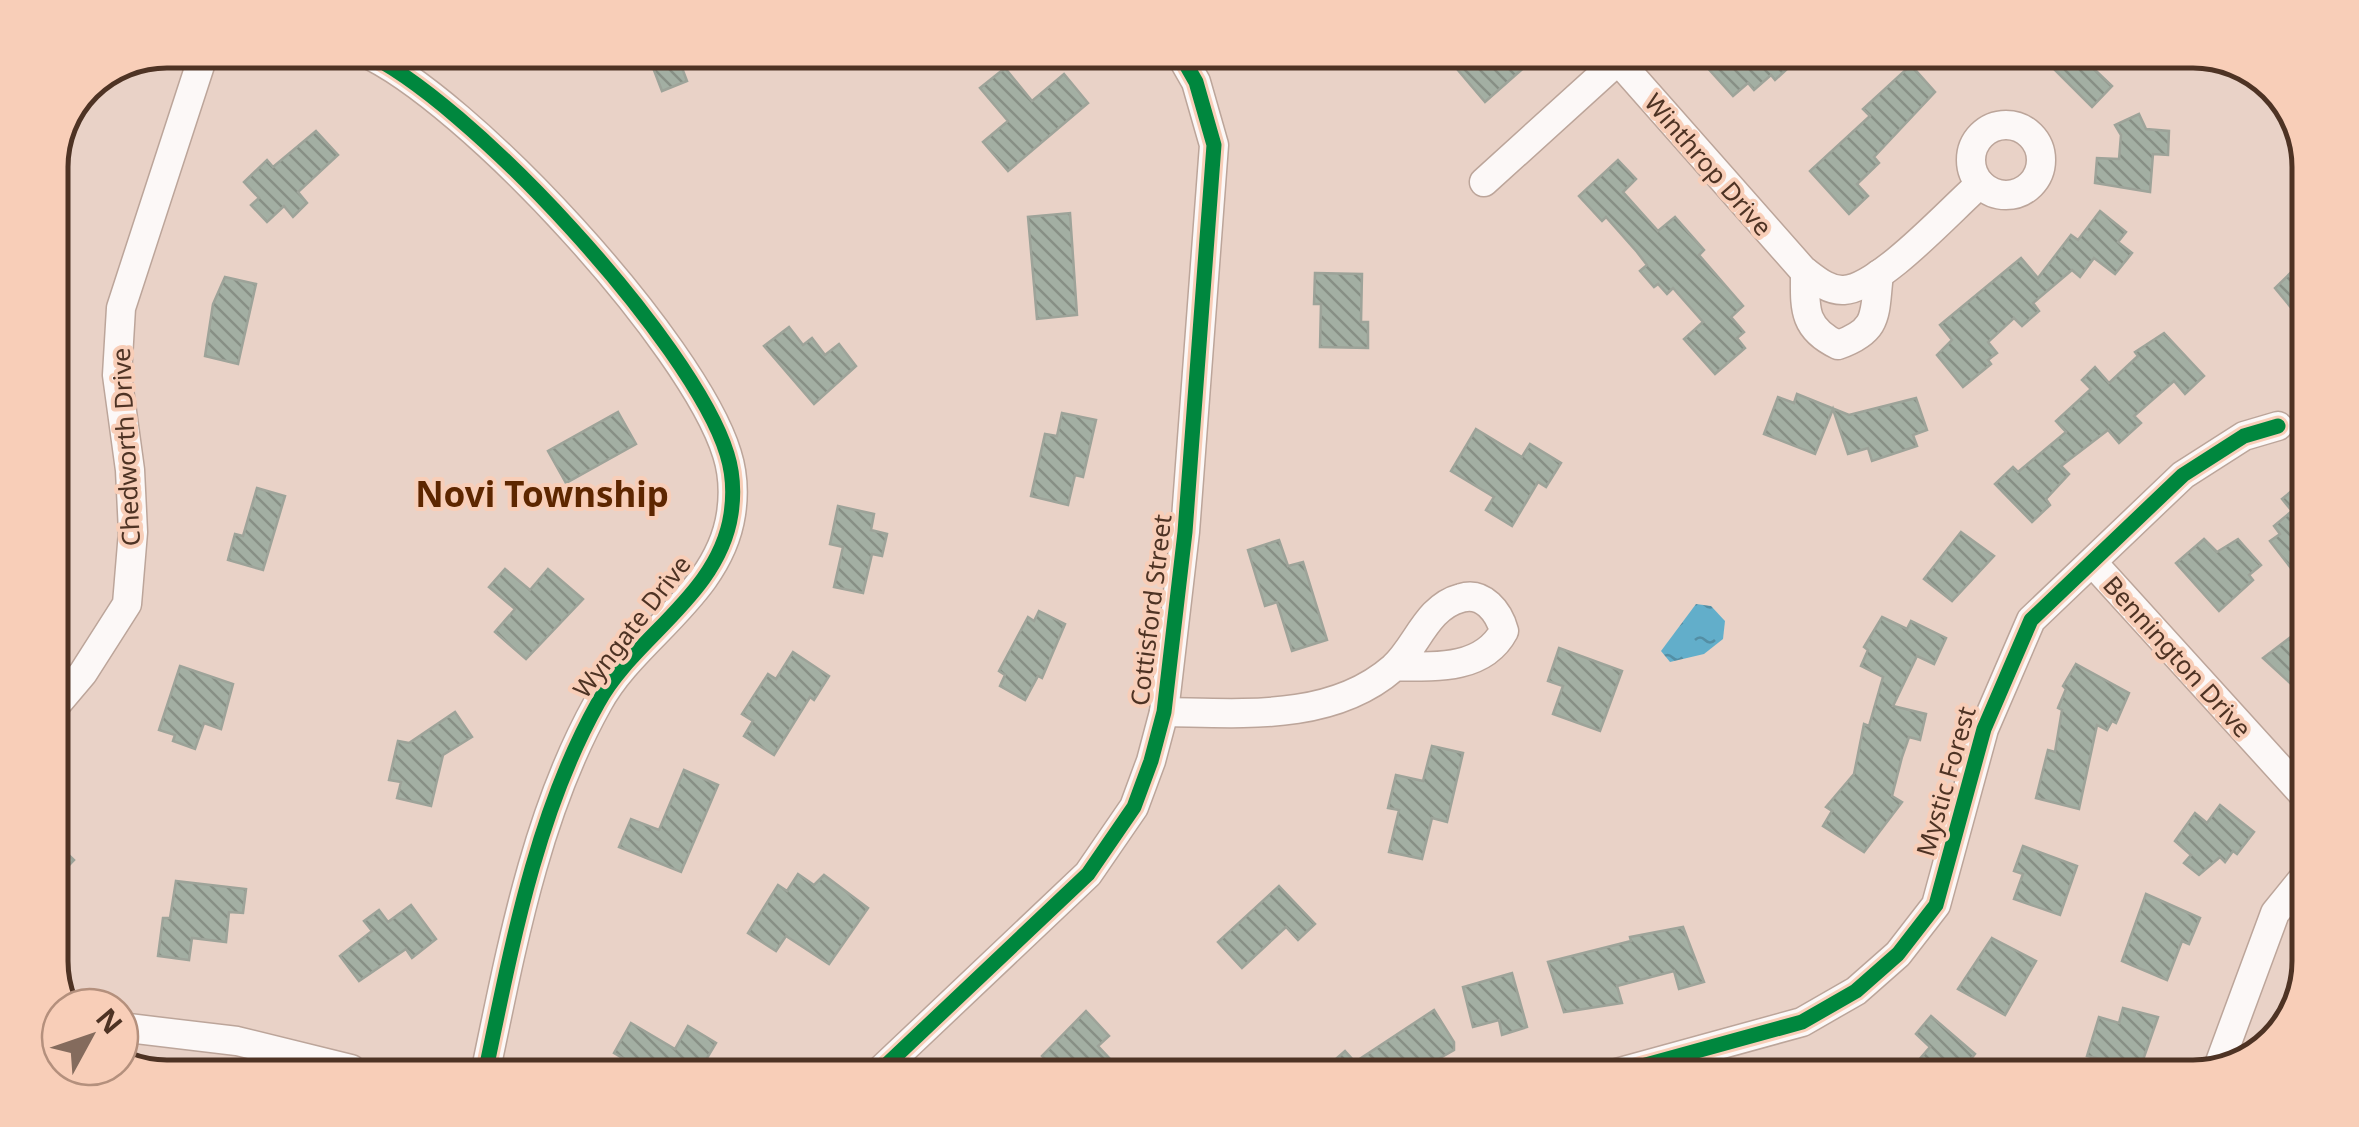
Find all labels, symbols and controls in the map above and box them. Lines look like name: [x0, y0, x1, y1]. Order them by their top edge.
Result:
street label: Winthrop Drive: [1638, 86, 1780, 242]
street label: Chedworth Drive: [103, 347, 147, 547]
district label: Novi Township: [415, 470, 669, 517]
street label: Cottisford Street: [1121, 512, 1179, 708]
street label: Wyngate Drive: [565, 548, 697, 704]
street label: Bennington Drive: [2096, 568, 2260, 744]
street label: Mystic Forest: [1907, 702, 1983, 860]
north arrow: [40, 987, 140, 1087]
text: N: [88, 999, 132, 1041]

